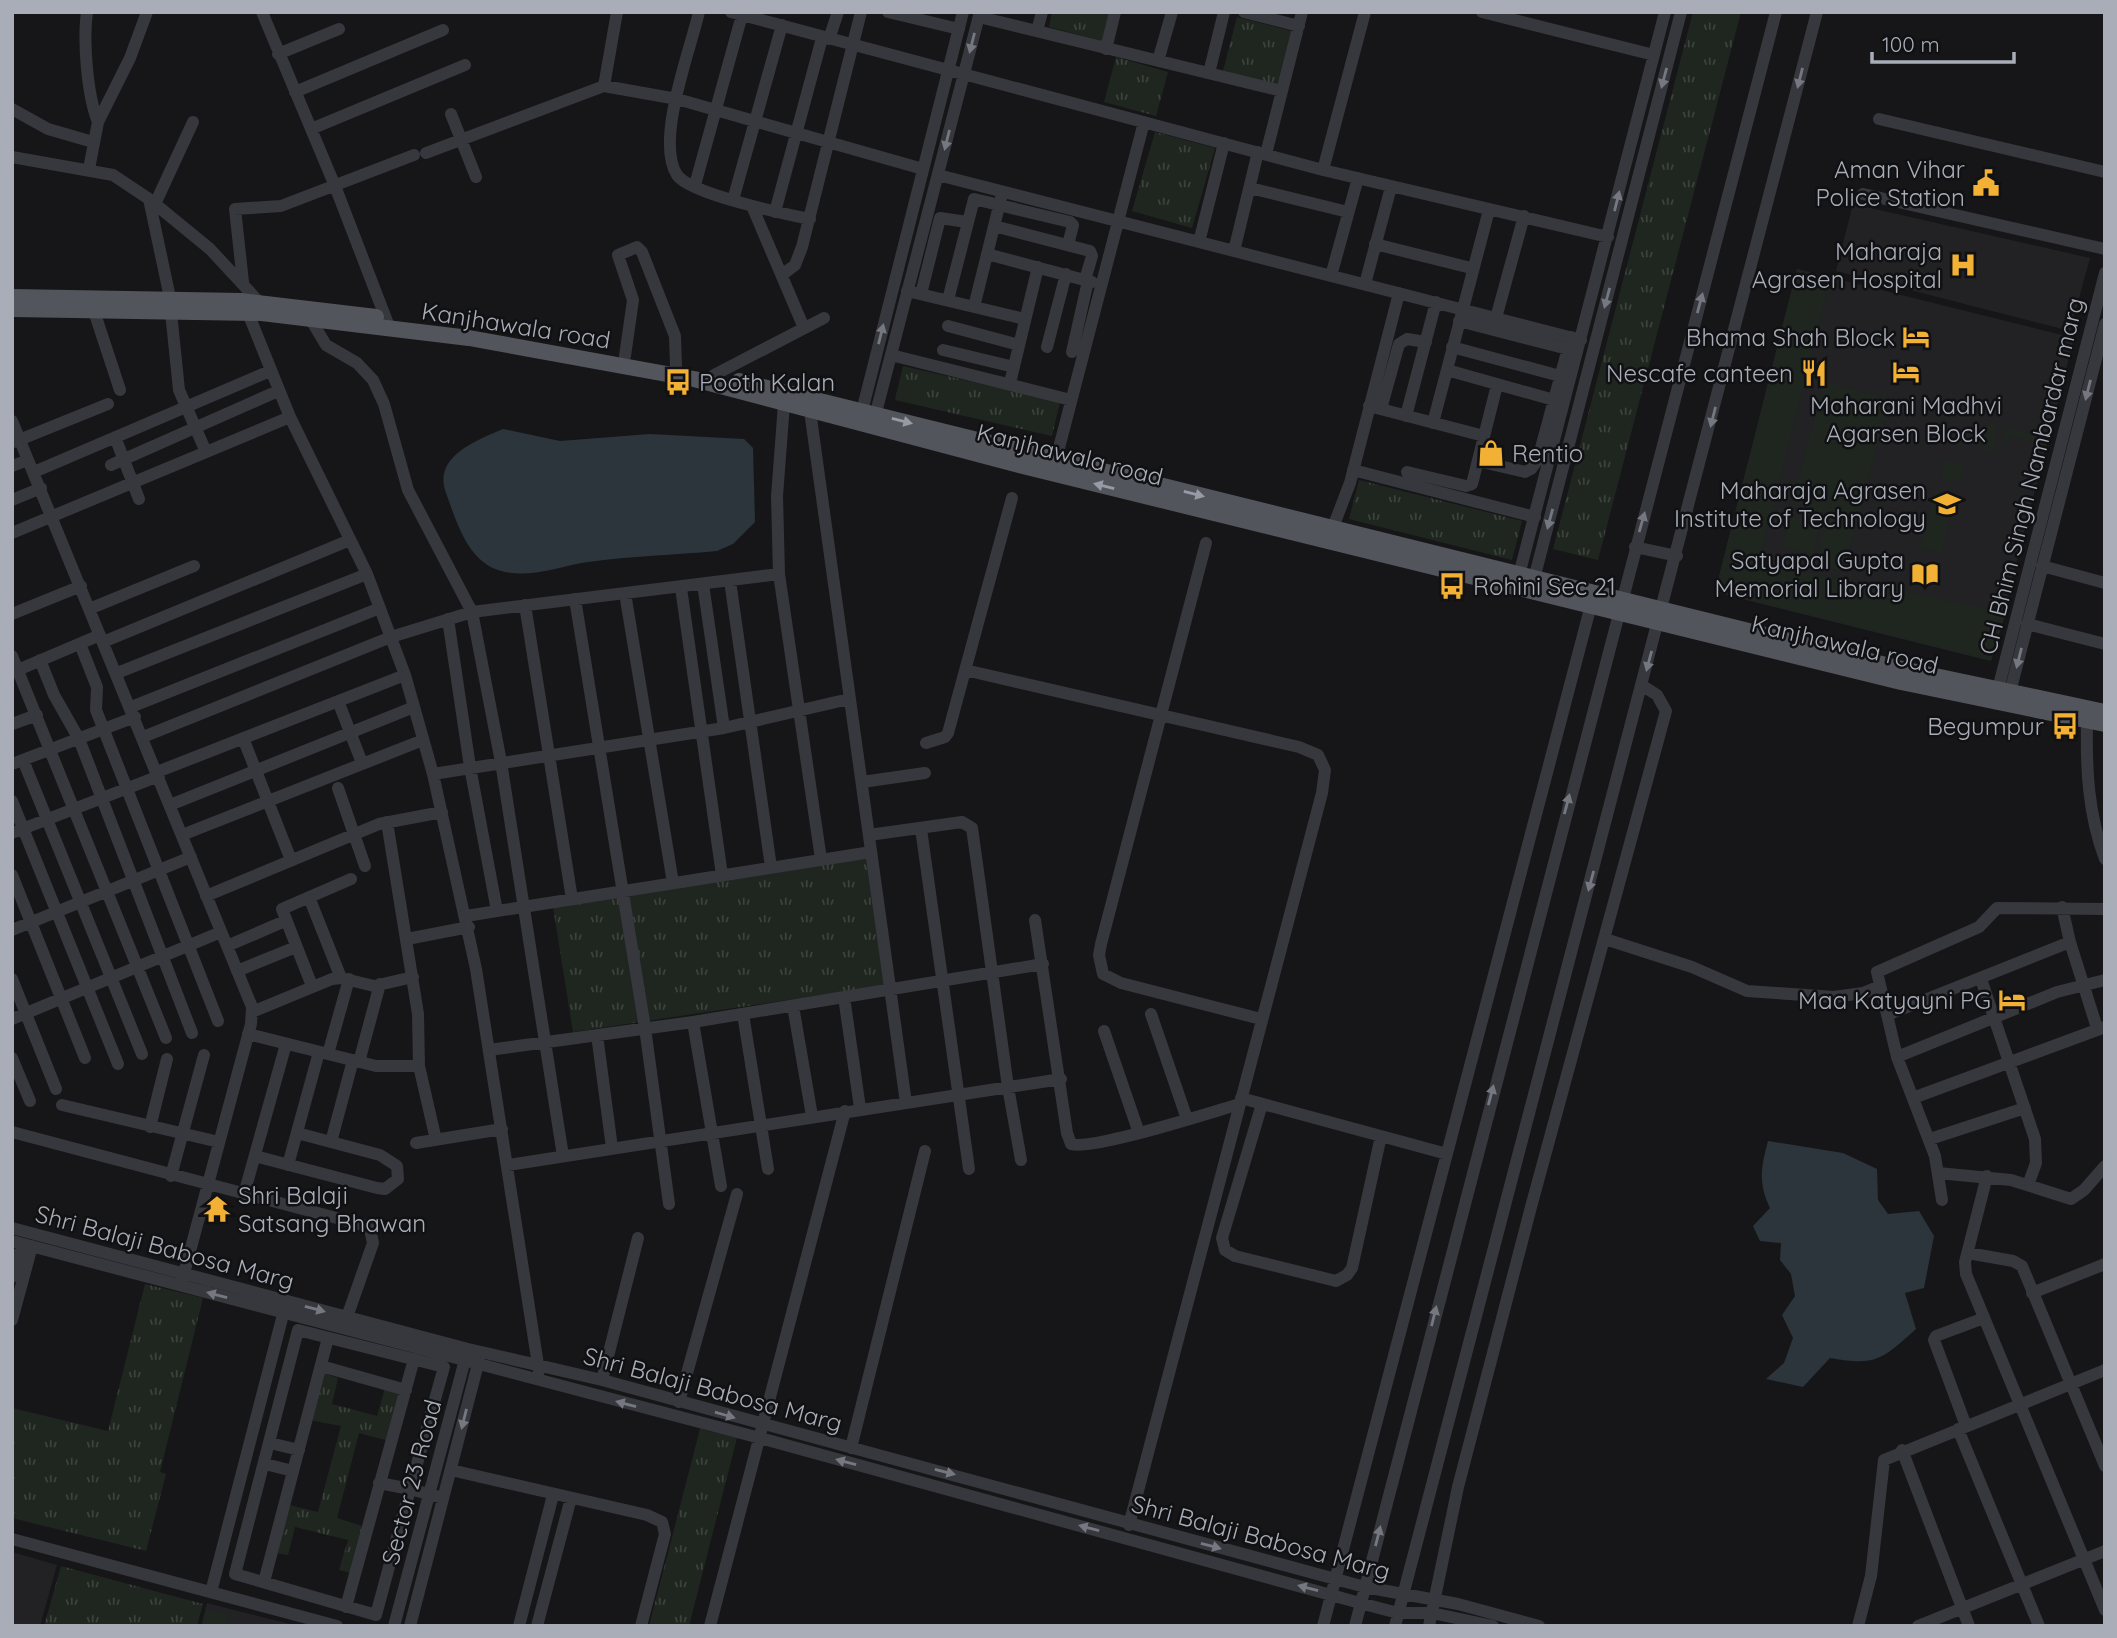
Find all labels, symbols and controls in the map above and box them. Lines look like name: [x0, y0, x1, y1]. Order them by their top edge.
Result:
scale bar: [1872, 21, 2014, 65]
text: 100 m: [1882, 31, 1940, 57]
one-way arrow: [966, 32, 977, 54]
one-way arrow: [1658, 67, 1669, 89]
one-way arrow: [1794, 67, 1805, 89]
one-way arrow: [941, 129, 952, 151]
place label: Aman Vihar Police Station: [1815, 154, 1965, 212]
public building icon: Aman Vihar Police Station: [1971, 168, 2001, 198]
one-way arrow: [1612, 190, 1623, 212]
place label: Maharaja Agrasen Hospital: [1752, 236, 1942, 294]
hospital icon: Maharaja Agrasen Hospital: [1948, 250, 1978, 280]
one-way arrow: [1601, 288, 1612, 310]
one-way arrow: [1695, 292, 1706, 314]
street label: CH Bhim Singh Nambardar marg: [1972, 294, 2090, 658]
street label: Kanjhawala road: [419, 295, 613, 355]
place label: Bhama Shah Block: [1686, 322, 1895, 352]
hotel icon: Bhama Shah Block: [1901, 322, 1931, 352]
one-way arrow: [876, 323, 887, 345]
hotel icon: Maharani Madhvi Agarsen Block: [1891, 357, 1921, 387]
place label: Nescafe canteen: [1606, 358, 1793, 388]
restaurant icon: Nescafe canteen: [1799, 358, 1829, 388]
bus stop icon: Pooth Kalan: [663, 367, 693, 397]
place label: Pooth Kalan: [699, 367, 835, 397]
one-way arrow: [2082, 379, 2093, 401]
place label: Maharani Madhvi Agarsen Block: [1810, 390, 2002, 448]
one-way arrow: [1707, 406, 1718, 428]
one-way arrow: [891, 416, 913, 427]
street label: Kanjhawala road: [974, 416, 1166, 492]
shop icon: Rentio: [1476, 438, 1506, 468]
place label: Rentio: [1512, 438, 1583, 468]
place label: Maharaja Agrasen Institute of Technology: [1674, 475, 1926, 533]
one-way arrow: [1092, 480, 1114, 491]
one-way arrow: [1183, 489, 1205, 500]
school or university icon: Maharaja Agrasen Institute of Technology: [1932, 489, 1962, 519]
one-way arrow: [1544, 508, 1555, 530]
one-way arrow: [1637, 512, 1647, 533]
place label: Satyapal Gupta Memorial Library: [1714, 545, 1904, 603]
library icon: Satyapal Gupta Memorial Library: [1910, 559, 1940, 589]
bus stop icon: Rohini Sec 21: [1437, 571, 1467, 601]
place label: Rohini Sec 21: [1473, 571, 1616, 601]
street label: Kanjhawala road: [1749, 608, 1941, 680]
one-way arrow: [2013, 647, 2024, 669]
one-way arrow: [1643, 650, 1654, 672]
place label: Begumpur: [1927, 711, 2044, 741]
bus stop icon: Begumpur: [2050, 711, 2080, 741]
one-way arrow: [1562, 793, 1573, 815]
one-way arrow: [1585, 870, 1596, 892]
place label: Maa Katyayni PG: [1798, 985, 1991, 1015]
hotel icon: Maa Katyayni PG: [1997, 985, 2027, 1015]
one-way arrow: [1486, 1084, 1497, 1106]
place label: Shri Balaji Satsang Bhawan: [238, 1180, 426, 1238]
temple icon: Shri Balaji Satsang Bhawan: [202, 1194, 232, 1224]
street label: Shri Balaji Babosa Marg: [32, 1198, 298, 1296]
one-way arrow: [206, 1289, 228, 1300]
one-way arrow: [304, 1304, 326, 1315]
one-way arrow: [1429, 1304, 1440, 1326]
street label: Shri Balaji Babosa Marg: [580, 1340, 846, 1438]
street label: Sector 23 Road: [375, 1396, 447, 1568]
one-way arrow: [615, 1398, 637, 1409]
one-way arrow: [458, 1408, 469, 1430]
one-way arrow: [714, 1411, 735, 1421]
one-way arrow: [835, 1456, 857, 1467]
one-way arrow: [934, 1467, 956, 1478]
street label: Shri Balaji Babosa Marg: [1128, 1488, 1394, 1586]
one-way arrow: [1078, 1522, 1100, 1533]
one-way arrow: [1373, 1525, 1384, 1547]
one-way arrow: [1201, 1542, 1222, 1552]
one-way arrow: [1298, 1583, 1319, 1593]

